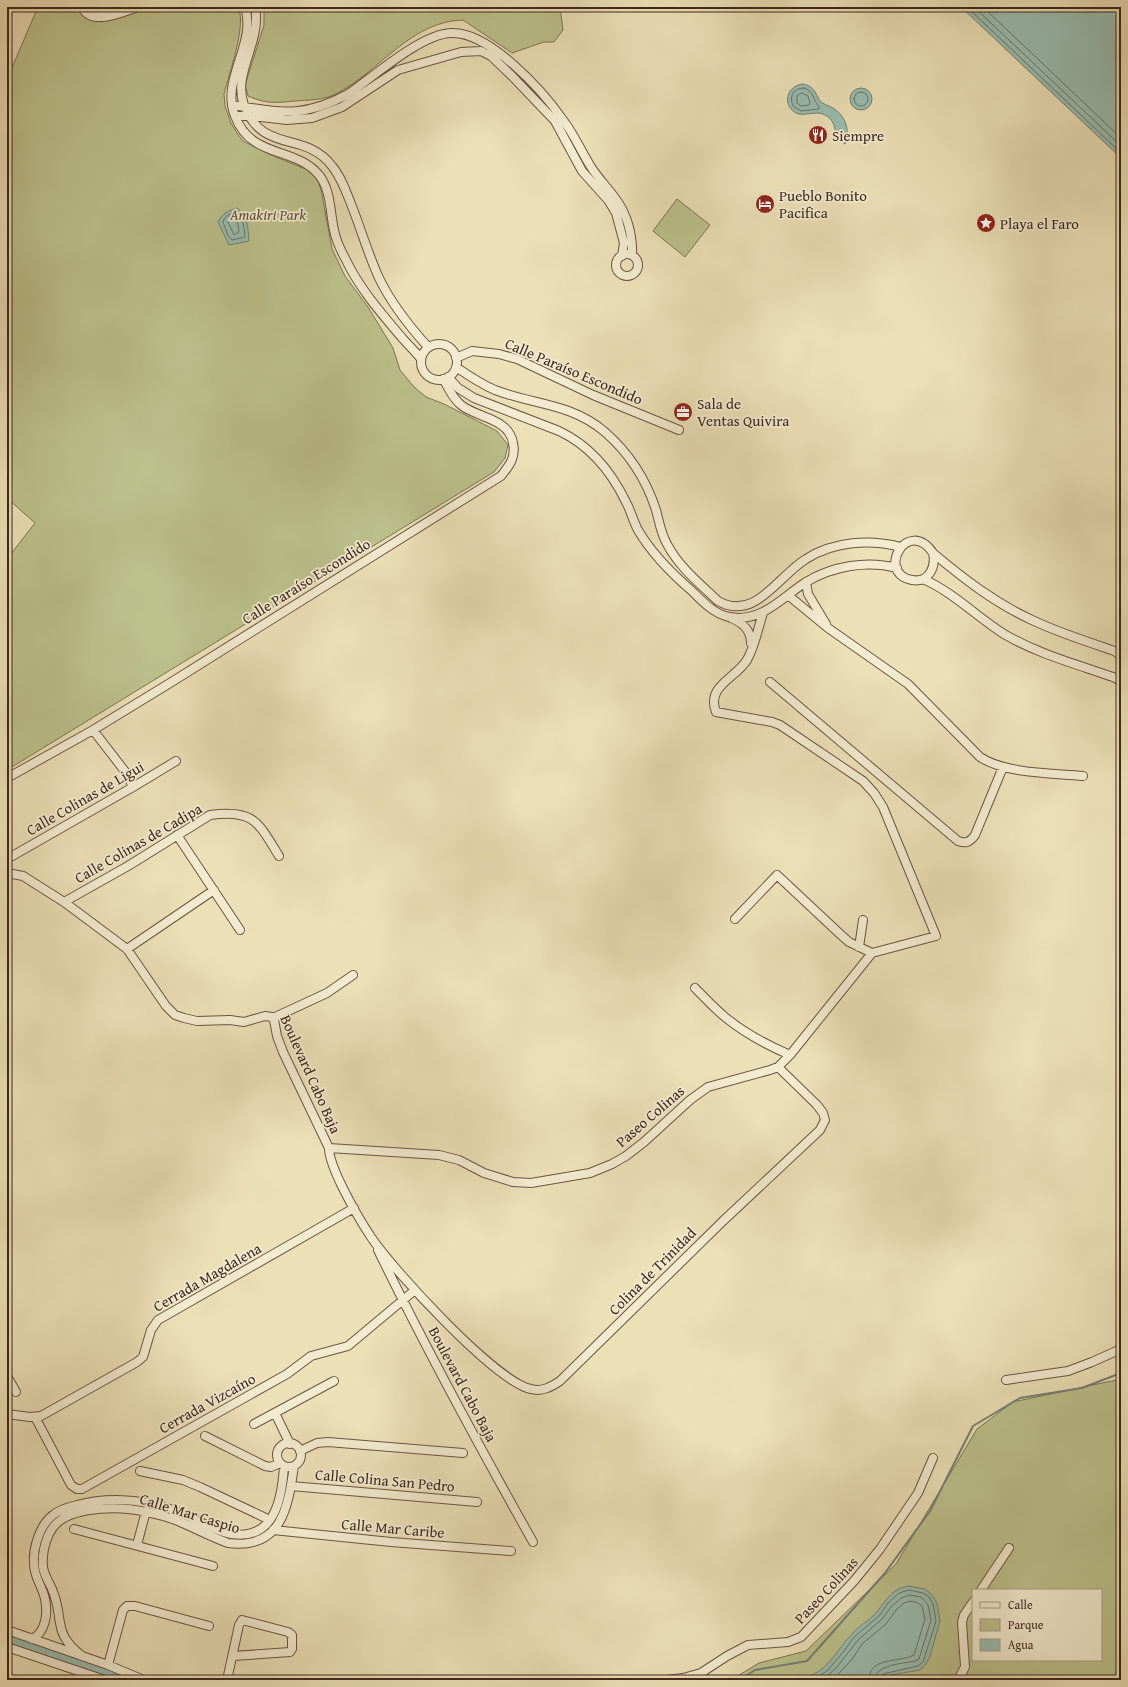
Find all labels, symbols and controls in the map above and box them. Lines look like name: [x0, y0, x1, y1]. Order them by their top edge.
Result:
restaurant icon: Siempre: [807, 124, 829, 146]
place label: Siempre: [832, 125, 884, 146]
place label: Pueblo Bonito Pacifica: [779, 185, 867, 223]
hotel icon: Pueblo Bonito Pacifica: [754, 193, 776, 215]
park label: Amakiri Park: [229, 204, 306, 225]
place icon: Playa el Faro: [975, 212, 997, 234]
place label: Playa el Faro: [1000, 213, 1079, 234]
street label: Calle Paraíso Escondido: [502, 333, 646, 410]
place label: Sala de Ventas Quivira: [697, 393, 789, 431]
office icon: Sala de Ventas Quivira: [672, 401, 694, 423]
street label: Calle Paraíso Escondido: [238, 533, 374, 629]
street label: Calle Colinas de Ligui: [22, 756, 148, 840]
street label: Calle Colinas de Cadipa: [70, 798, 206, 888]
street label: Boulevard Cabo Baja: [275, 1011, 347, 1137]
street label: Paseo Colinas: [611, 1080, 689, 1152]
street label: Colina de Trinidad: [604, 1223, 700, 1319]
street label: Cerrada Magdalena: [149, 1238, 265, 1316]
street label: Boulevard Cabo Baja: [424, 1323, 502, 1445]
street label: Cerrada Vizcaíno: [155, 1368, 259, 1438]
street label: Calle Colina San Pedro: [314, 1463, 456, 1497]
street label: Calle Mar Caspio: [137, 1488, 243, 1538]
street label: Calle Mar Caribe: [341, 1513, 445, 1543]
street label: Paseo Colinas: [789, 1552, 863, 1628]
legend: [972, 1589, 1102, 1661]
text: Calle: [1008, 1596, 1033, 1613]
text: Parque: [1008, 1616, 1044, 1633]
text: Agua: [1008, 1636, 1034, 1653]

